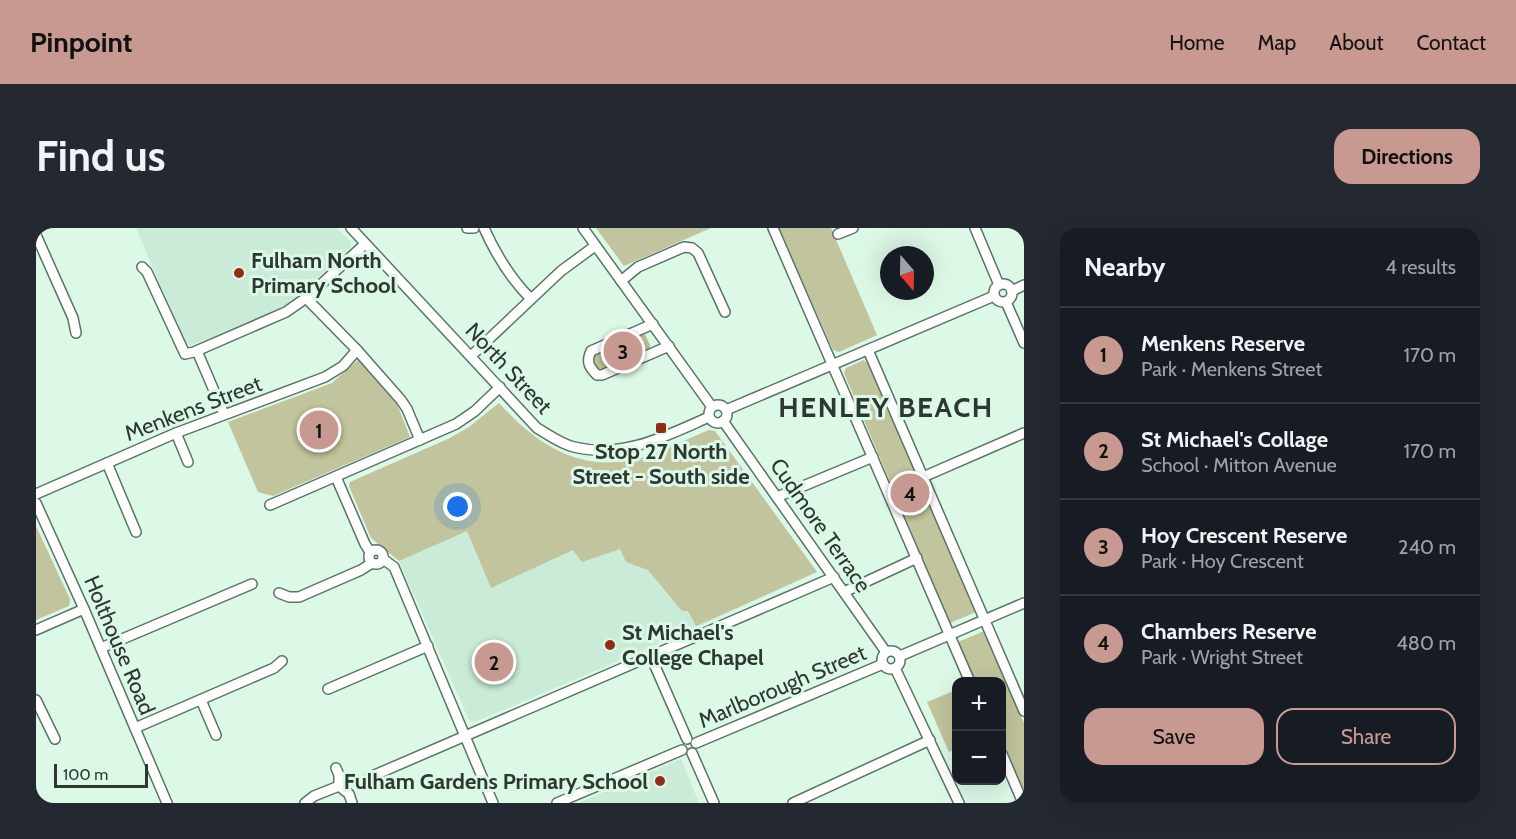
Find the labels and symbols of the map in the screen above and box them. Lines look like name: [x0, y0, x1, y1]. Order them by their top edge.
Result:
north arrow: [880, 246, 934, 300]
place label: Fulham North Primary School: [251, 247, 397, 299]
marker: Fulham North Primary School: [232, 266, 246, 280]
street label: North Street: [460, 317, 558, 420]
pin: 3: [604, 328, 642, 374]
street label: Menkens Street: [121, 370, 266, 447]
district label: HENLEY BEACH: [778, 390, 994, 424]
pin: 1: [300, 408, 338, 452]
marker: Stop 27 North Street - South side: [654, 421, 668, 435]
place label: Stop 27 North Street - South side: [572, 438, 750, 490]
street label: Cudmore Terrace: [764, 453, 877, 598]
pin: 4: [890, 470, 930, 516]
your location: [443, 492, 472, 521]
street label: Holthouse Road: [78, 572, 161, 719]
place label: St Michael's College Chapel: [622, 619, 764, 671]
marker: St Michael's College Chapel: [603, 638, 617, 652]
street label: Marlborough Street: [694, 639, 871, 734]
pin: 2: [474, 640, 514, 684]
scale bar: [54, 761, 148, 788]
place label: Fulham Gardens Primary School: [344, 768, 648, 795]
marker: Fulham Gardens Primary School: [653, 774, 667, 788]

